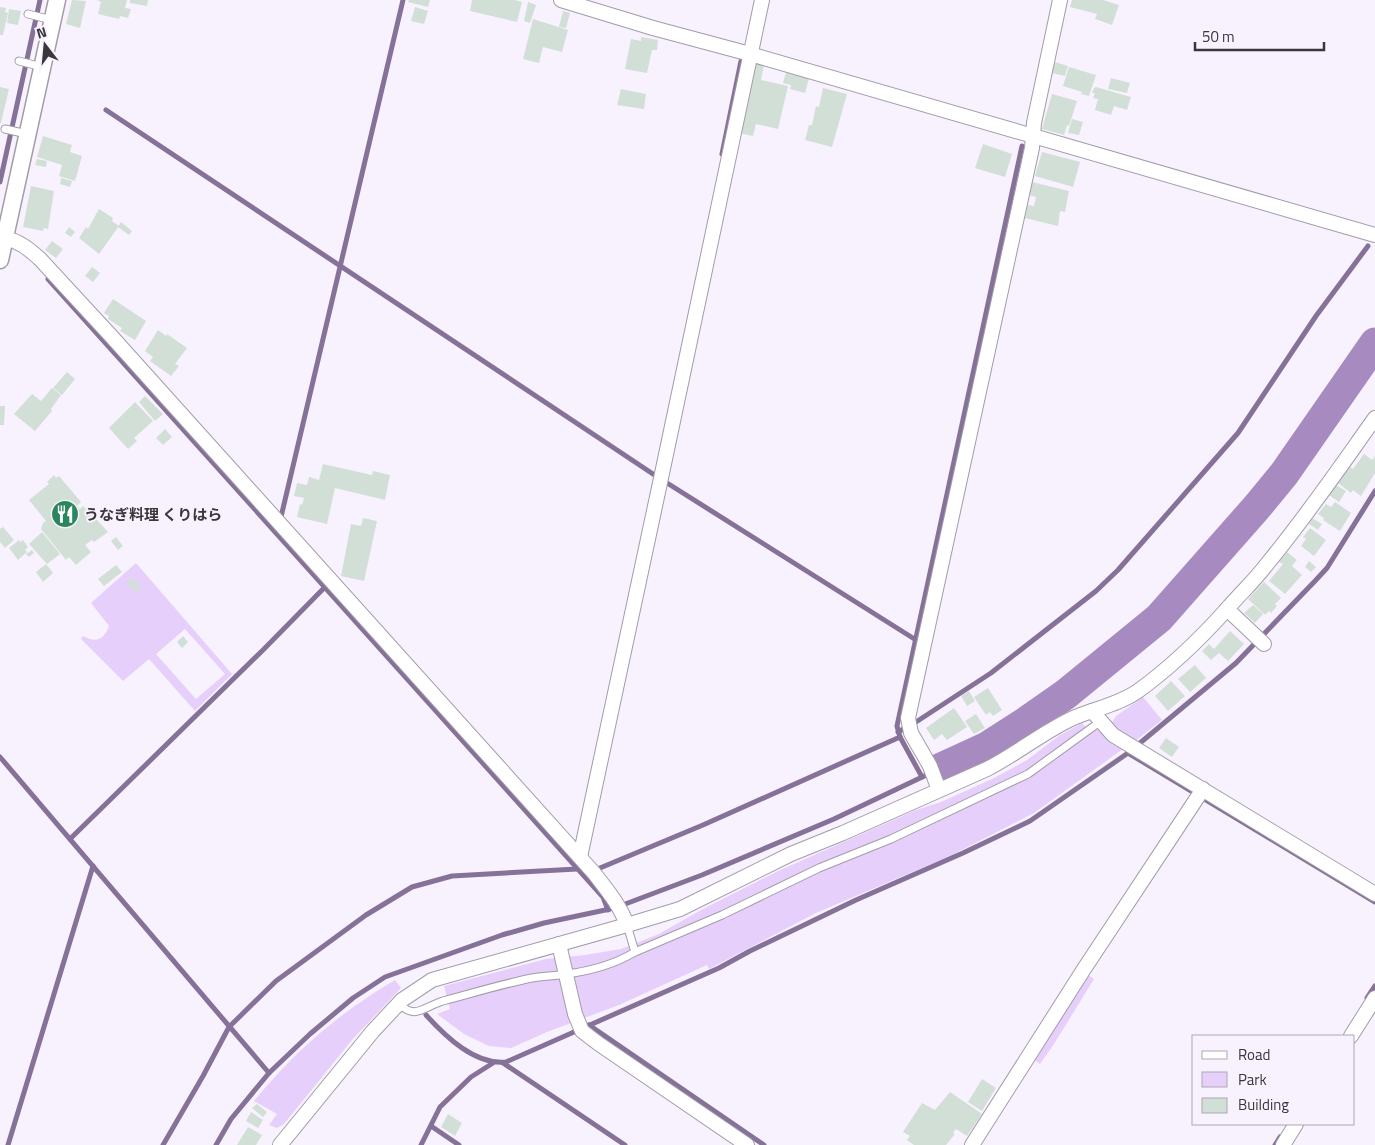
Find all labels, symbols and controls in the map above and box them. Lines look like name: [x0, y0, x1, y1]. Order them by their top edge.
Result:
north arrow: [20, 20, 70, 70]
scale bar: [1195, 20, 1324, 52]
text: N: [34, 21, 49, 43]
text: 50 m: [1202, 25, 1235, 48]
restaurant icon: うなぎ料理 くりはら: [50, 499, 80, 529]
place label: うなぎ料理 くりはら: [84, 503, 222, 526]
legend: [1192, 1035, 1355, 1125]
text: Road: [1238, 1043, 1270, 1066]
text: Park: [1238, 1068, 1267, 1091]
text: Building: [1238, 1093, 1289, 1116]

